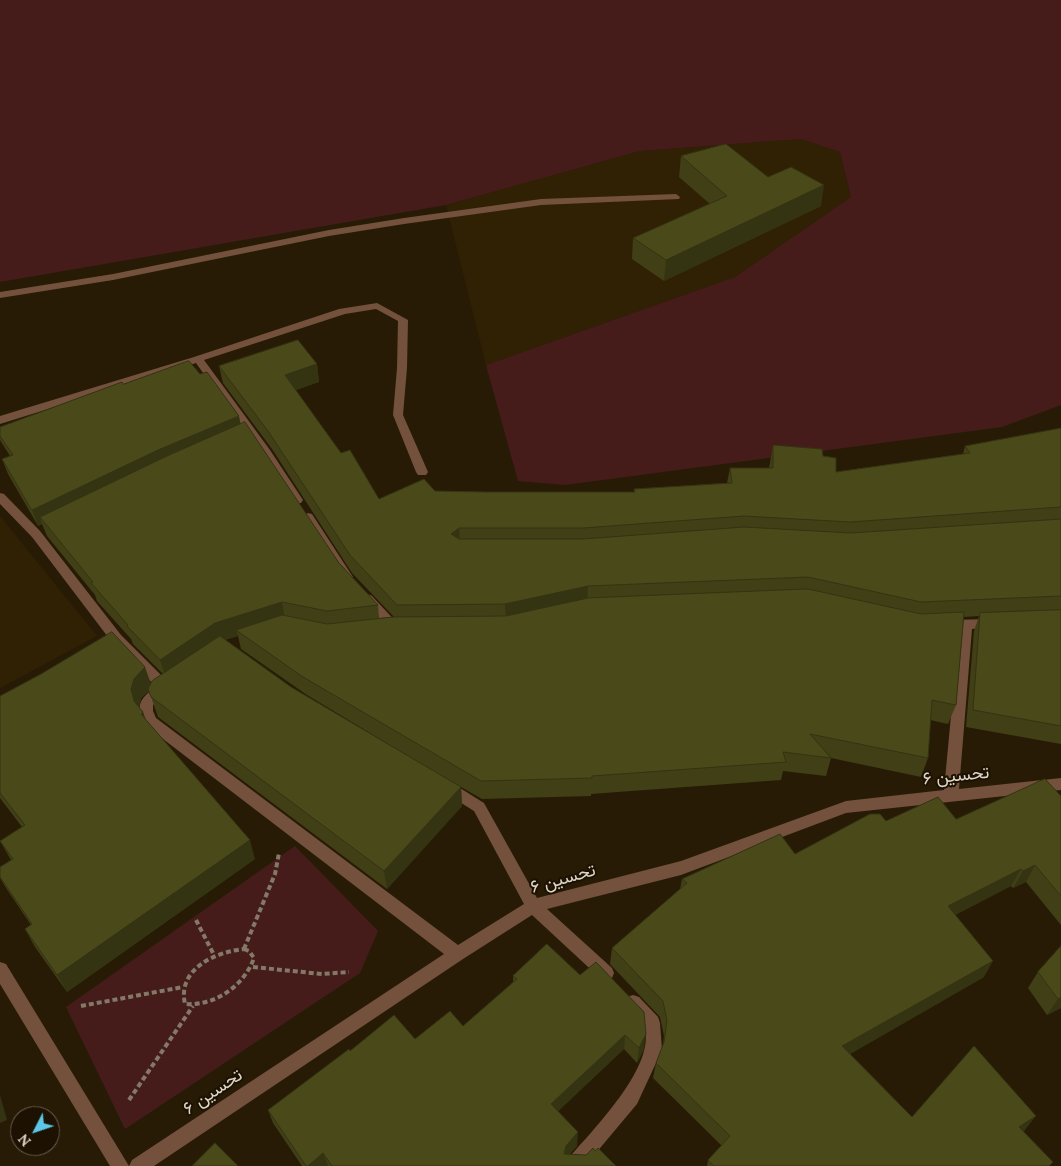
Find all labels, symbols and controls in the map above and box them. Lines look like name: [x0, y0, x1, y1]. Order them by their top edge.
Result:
street label: تحسین ۶: [922, 762, 990, 790]
street label: تحسین ۶: [528, 859, 598, 899]
street label: تحسین ۶: [179, 1064, 247, 1120]
north arrow: [10, 1106, 60, 1156]
text: N: [14, 1130, 35, 1150]

